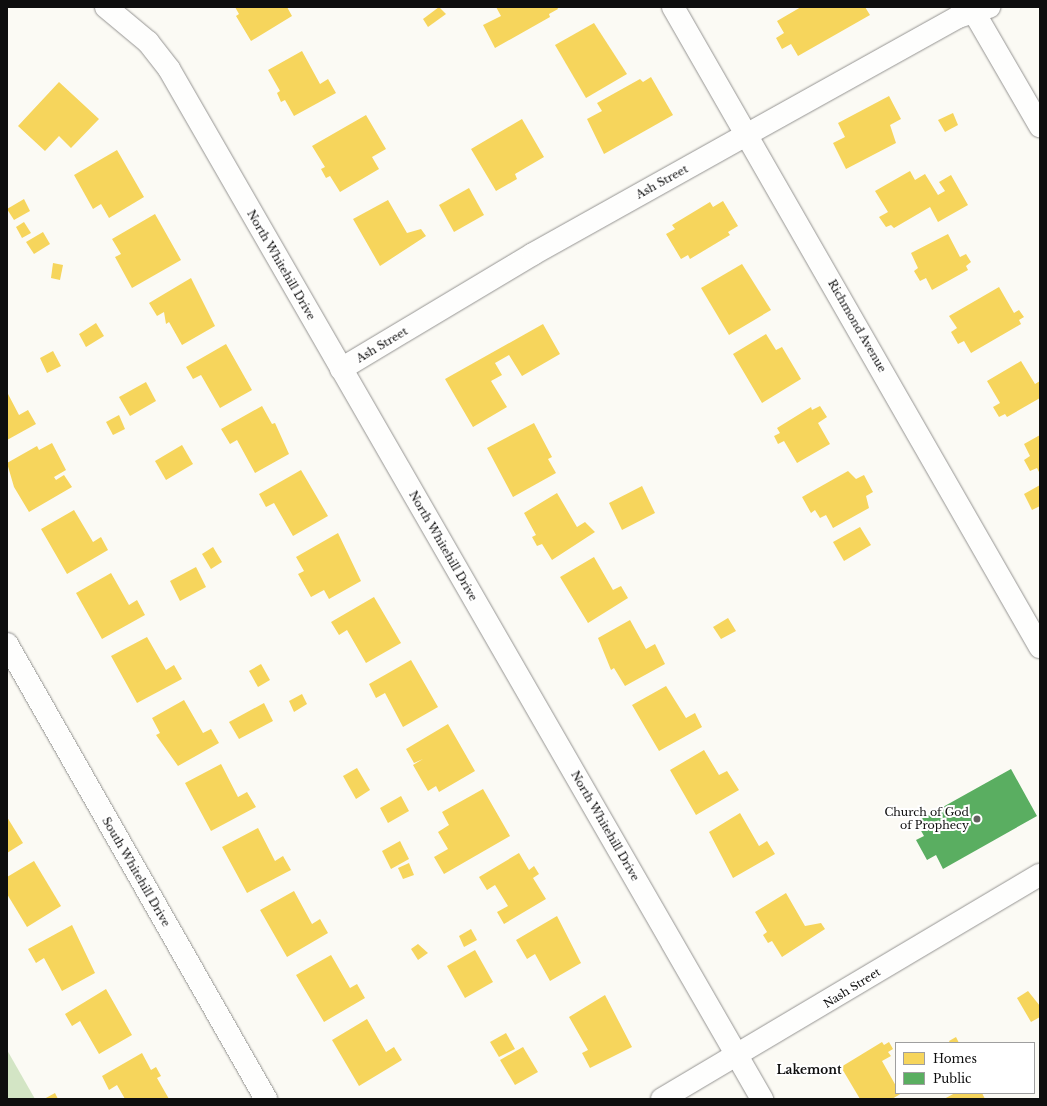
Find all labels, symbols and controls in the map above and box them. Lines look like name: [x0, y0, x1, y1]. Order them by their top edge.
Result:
street label: Ash Street: [634, 162, 690, 202]
street label: North Whitehill Drive: [244, 208, 318, 322]
street label: Richmond Avenue: [825, 277, 889, 375]
street label: Ash Street: [354, 325, 410, 365]
street label: North Whitehill Drive: [406, 489, 480, 603]
street label: North Whitehill Drive: [568, 769, 642, 883]
place label: Church of God of Prophecy: [884, 806, 969, 832]
marker: Church of God of Prophecy: [972, 814, 982, 824]
street label: South Whitehill Drive: [99, 815, 173, 929]
street label: Nash Street: [821, 965, 883, 1011]
legend: [895, 1042, 1035, 1094]
text: Homes: [933, 1051, 977, 1066]
district label: Lakemont: [776, 1063, 842, 1077]
text: Public: [933, 1071, 972, 1086]

